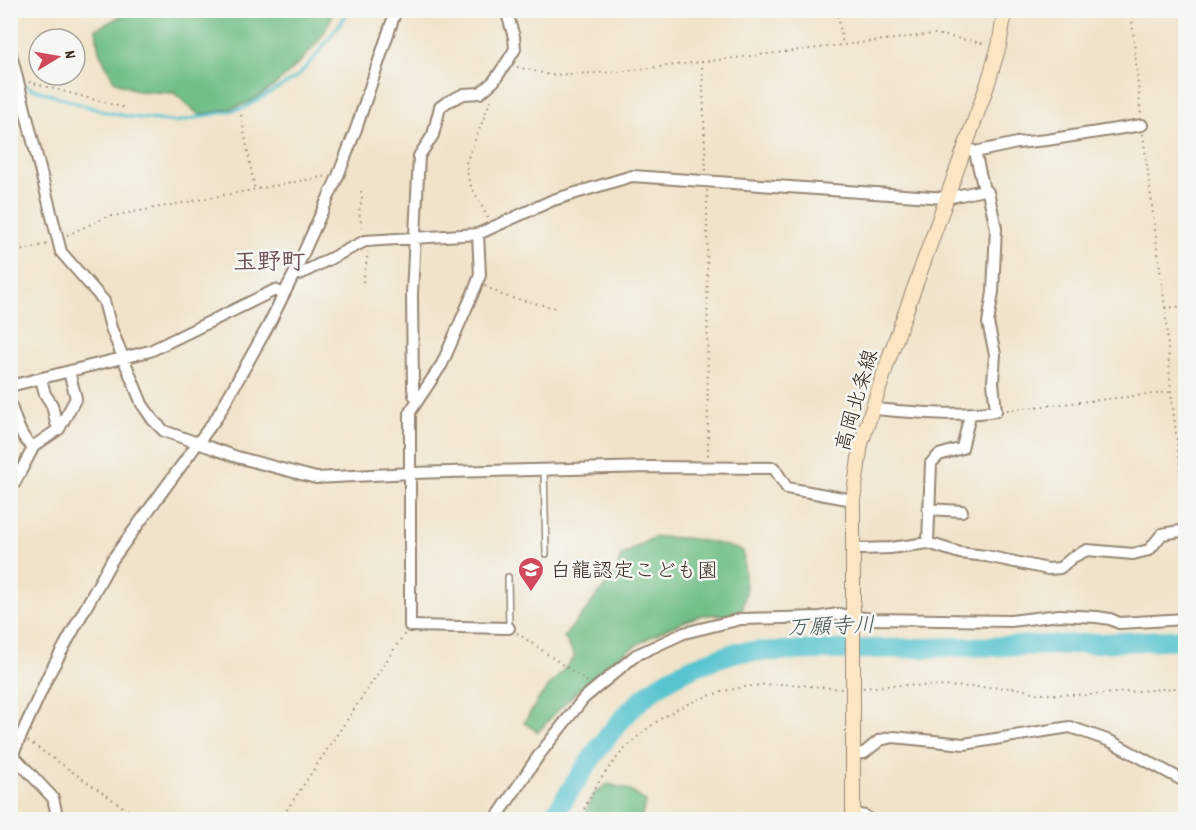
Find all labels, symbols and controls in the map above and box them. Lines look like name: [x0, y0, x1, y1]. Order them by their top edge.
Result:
north arrow: [27, 27, 87, 87]
text: N: [57, 49, 81, 61]
district label: 玉野町: [233, 247, 305, 281]
street label: 高岡北条線: [830, 346, 888, 455]
school or university icon: 白龍認定こども園: [516, 555, 546, 593]
place label: 白龍認定こども園: [550, 558, 718, 588]
water label: 万願寺川: [787, 611, 876, 646]

